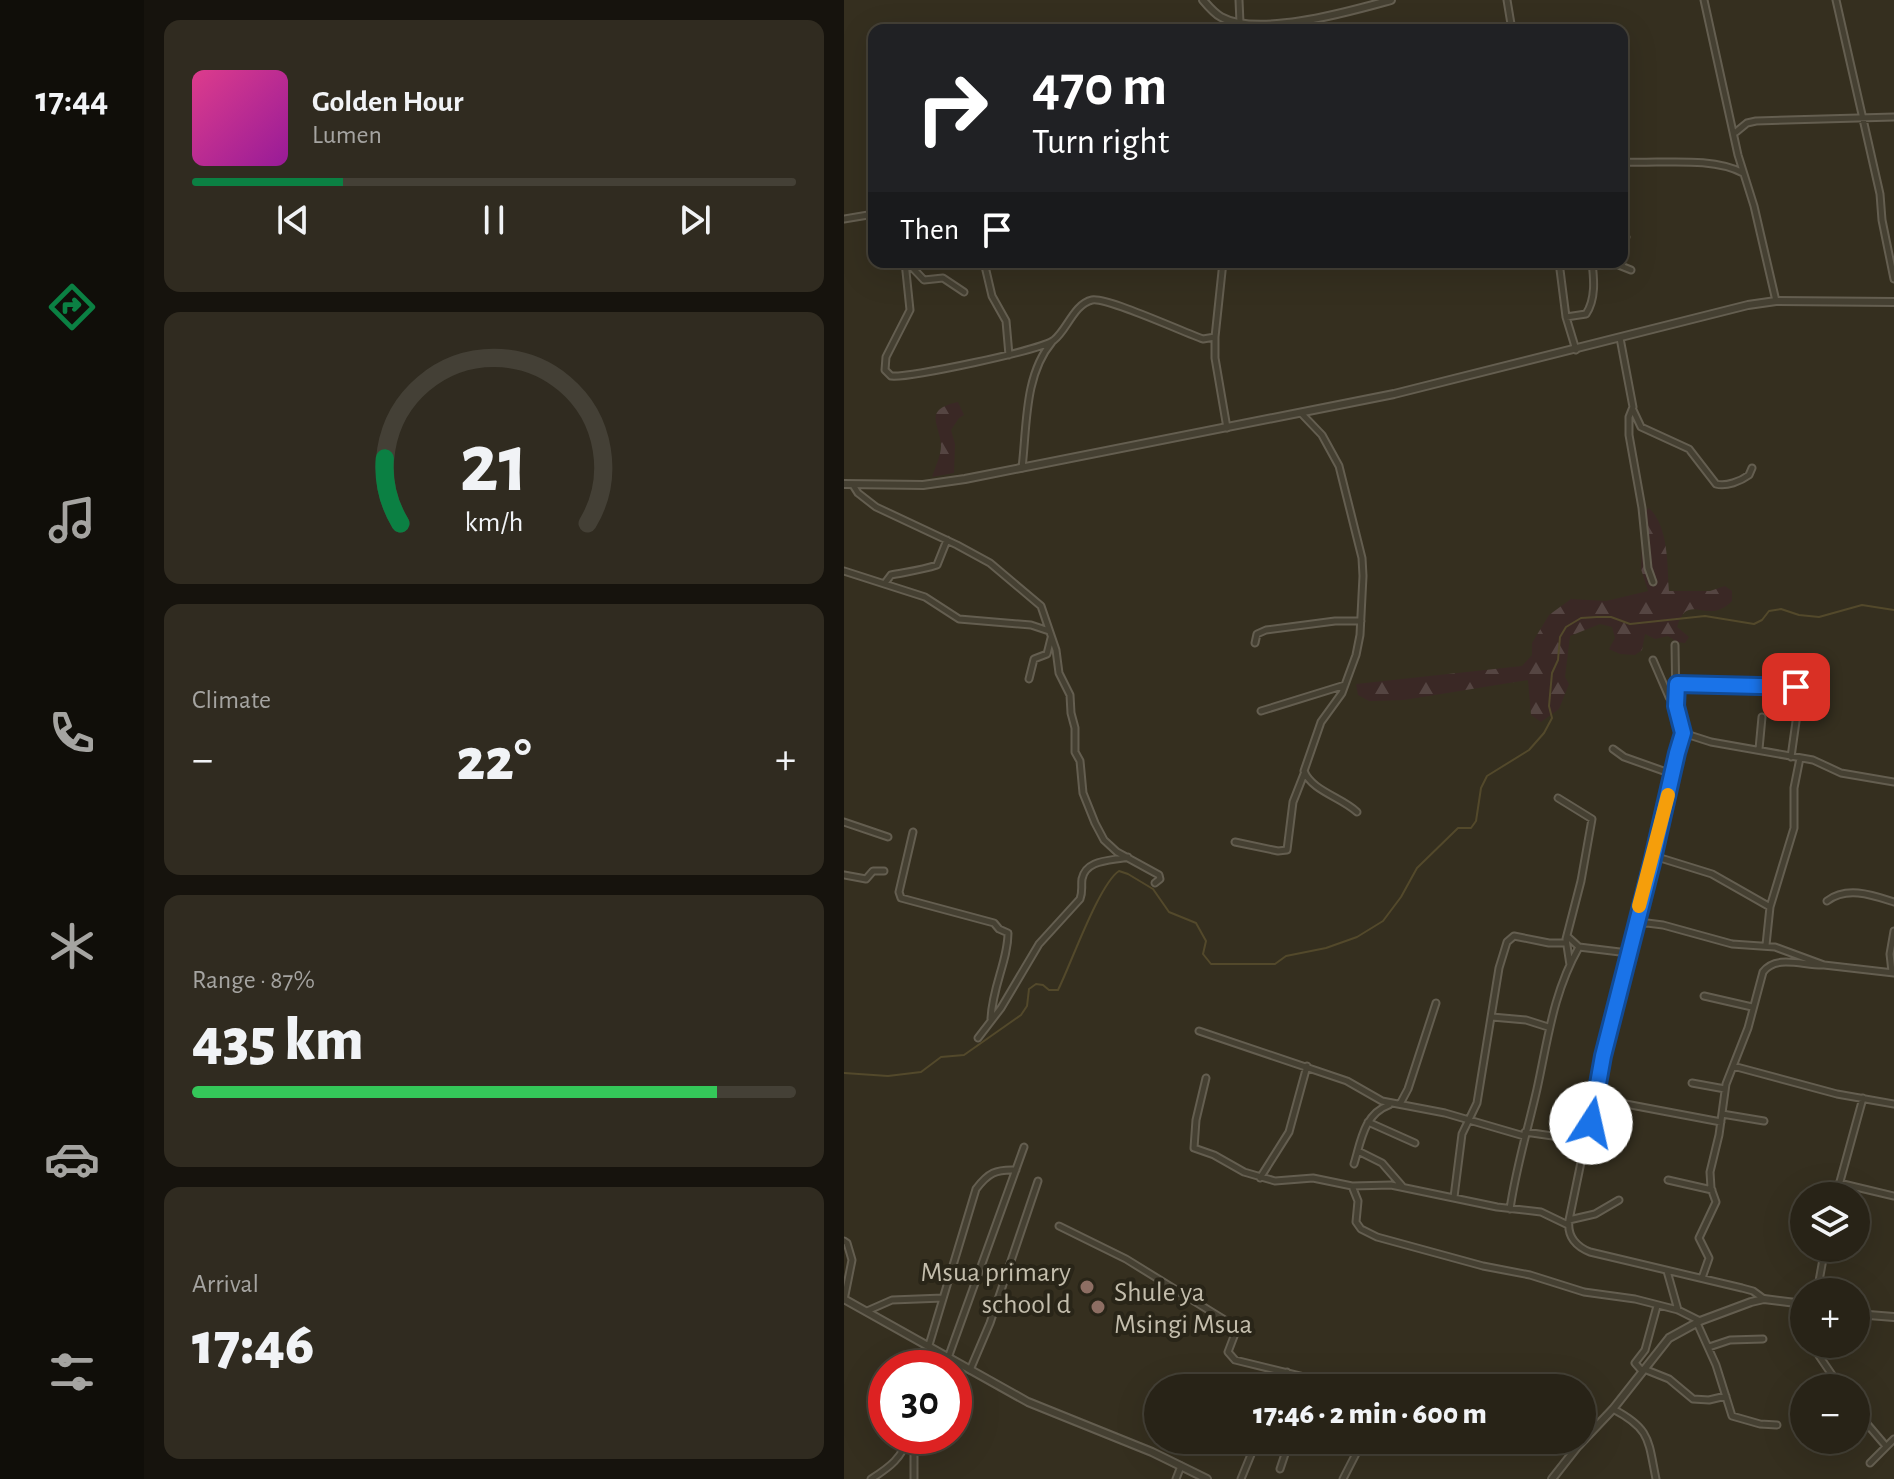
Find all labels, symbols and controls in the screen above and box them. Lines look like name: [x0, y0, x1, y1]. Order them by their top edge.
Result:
icon: right: [900, 56, 1004, 160]
text: 470 m: [1032, 59, 1167, 115]
text: 17:44: [36, 82, 108, 118]
text: Golden Hour: [312, 87, 464, 117]
text: Lumen: [312, 122, 382, 148]
text: Turn right: [1032, 124, 1169, 160]
icon: previous: [271, 198, 315, 242]
icon: pause: [472, 198, 516, 242]
icon: next: [673, 198, 717, 242]
icon: arrive: [975, 208, 1019, 252]
text: Then: [900, 215, 959, 245]
icon: directions: [44, 279, 100, 335]
text: 21: [459, 422, 529, 506]
icon: music: [44, 492, 100, 548]
text: km/h: [465, 508, 523, 537]
pin: [1762, 653, 1830, 721]
icon: arrive: [1774, 665, 1818, 709]
text: Climate: [192, 687, 271, 713]
icon: phone: [44, 705, 100, 761]
text: 22°: [457, 731, 532, 791]
text: −: [192, 738, 213, 782]
text: +: [775, 738, 796, 782]
icon: climate: [44, 918, 100, 974]
text: Range · 87%: [192, 967, 315, 993]
text: 435 km: [192, 1011, 364, 1071]
position arrow: [1549, 1081, 1633, 1165]
icon: car: [44, 1131, 100, 1187]
map controls: [1790, 1182, 1870, 1454]
button: layers: [1790, 1182, 1870, 1262]
place label: Msua primary school d: [921, 1259, 1071, 1319]
text: Arrival: [192, 1271, 259, 1297]
marker: Msua primary school d: [1078, 1278, 1096, 1296]
button: +: [1790, 1278, 1870, 1358]
place label: Shule ya Msingi Msua: [1114, 1279, 1252, 1339]
marker: Shule ya Msingi Msua: [1089, 1298, 1107, 1316]
text: 17:46: [192, 1315, 314, 1375]
icon: filters: [44, 1344, 100, 1400]
speed limit sign: 30: [868, 1350, 972, 1454]
button: −: [1790, 1374, 1870, 1454]
text: 17:46 · 2 min · 600 m: [1253, 1399, 1487, 1429]

